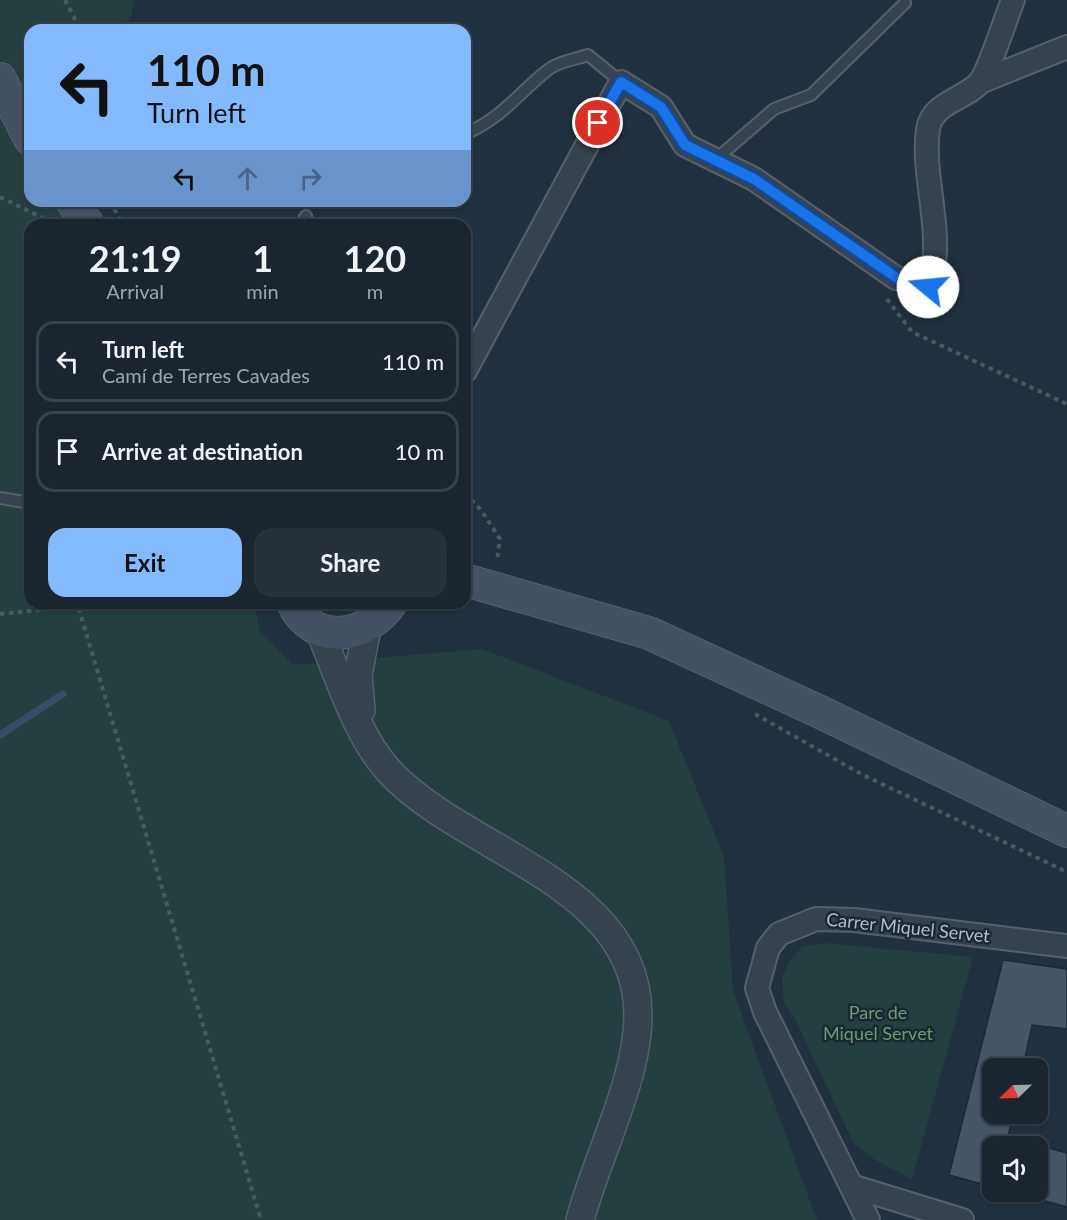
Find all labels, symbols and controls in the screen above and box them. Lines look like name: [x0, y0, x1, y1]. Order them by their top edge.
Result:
text: 110 m: [147, 45, 265, 95]
icon: left: [48, 48, 126, 126]
text: Turn left: [147, 96, 246, 129]
pin: [572, 97, 623, 148]
icon: arrive: [581, 106, 614, 139]
icon: left: [168, 162, 201, 195]
icon: ahead: [231, 162, 264, 195]
icon: right: [294, 162, 327, 195]
text: 21:19: [89, 236, 182, 280]
text: 1: [252, 236, 273, 280]
text: 120: [344, 236, 406, 280]
position arrow: [896, 255, 960, 319]
text: Arrival: [106, 279, 164, 303]
text: min: [246, 279, 279, 303]
text: m: [367, 279, 383, 303]
text: Turn left: [102, 336, 184, 363]
icon: left: [51, 345, 84, 378]
text: 110 m: [382, 348, 444, 375]
text: Camí de Terres Cavades: [102, 363, 310, 387]
icon: arrive: [51, 435, 84, 468]
text: Arrive at destination: [102, 438, 303, 465]
text: 10 m: [395, 438, 444, 465]
button: Exit: [48, 528, 242, 597]
button: Share: [254, 528, 447, 597]
street label: Carrer Miquel Servet: [825, 907, 991, 947]
park label: Parc de Miquel Servet: [823, 1001, 934, 1044]
north arrow: [982, 1058, 1048, 1124]
map controls: [982, 1058, 1048, 1202]
button: sound: [982, 1136, 1048, 1202]

